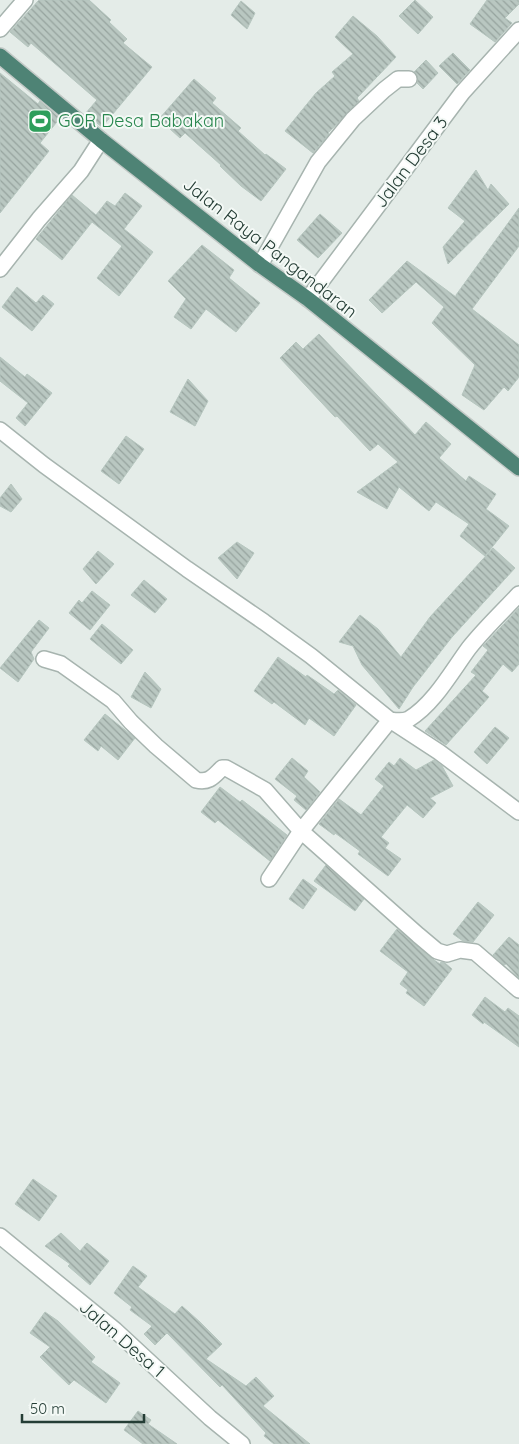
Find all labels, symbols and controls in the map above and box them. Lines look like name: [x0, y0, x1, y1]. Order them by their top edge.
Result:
sports icon: GOR Desa Babakan: [27, 108, 53, 134]
place label: GOR Desa Babakan: [58, 109, 224, 132]
street label: Jalan Desa 3: [369, 111, 452, 212]
street label: Jalan Raya Pangandaran: [179, 172, 362, 323]
street label: Jalan Desa 1: [75, 1295, 170, 1382]
scale bar: [22, 1392, 145, 1424]
text: 50 m: [30, 1399, 65, 1418]

